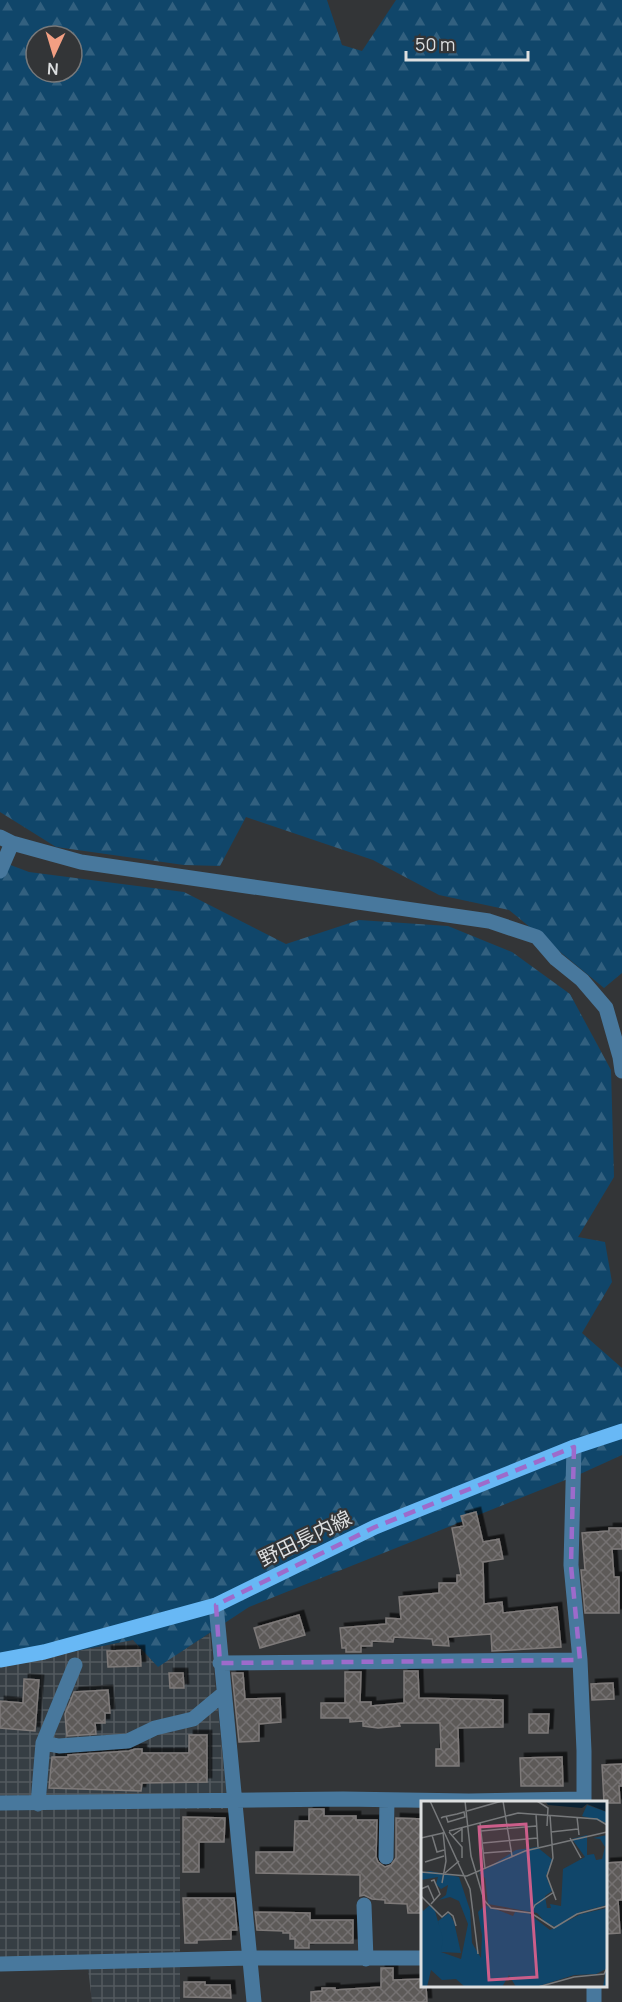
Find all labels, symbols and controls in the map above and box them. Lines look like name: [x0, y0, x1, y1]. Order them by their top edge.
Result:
north arrow: [24, 24, 84, 84]
scale bar: [406, 24, 528, 62]
text: 50 m: [415, 32, 455, 56]
text: N: [46, 58, 59, 80]
street label: 野田長内線: [254, 1504, 356, 1572]
inset map: [421, 1801, 607, 1987]

